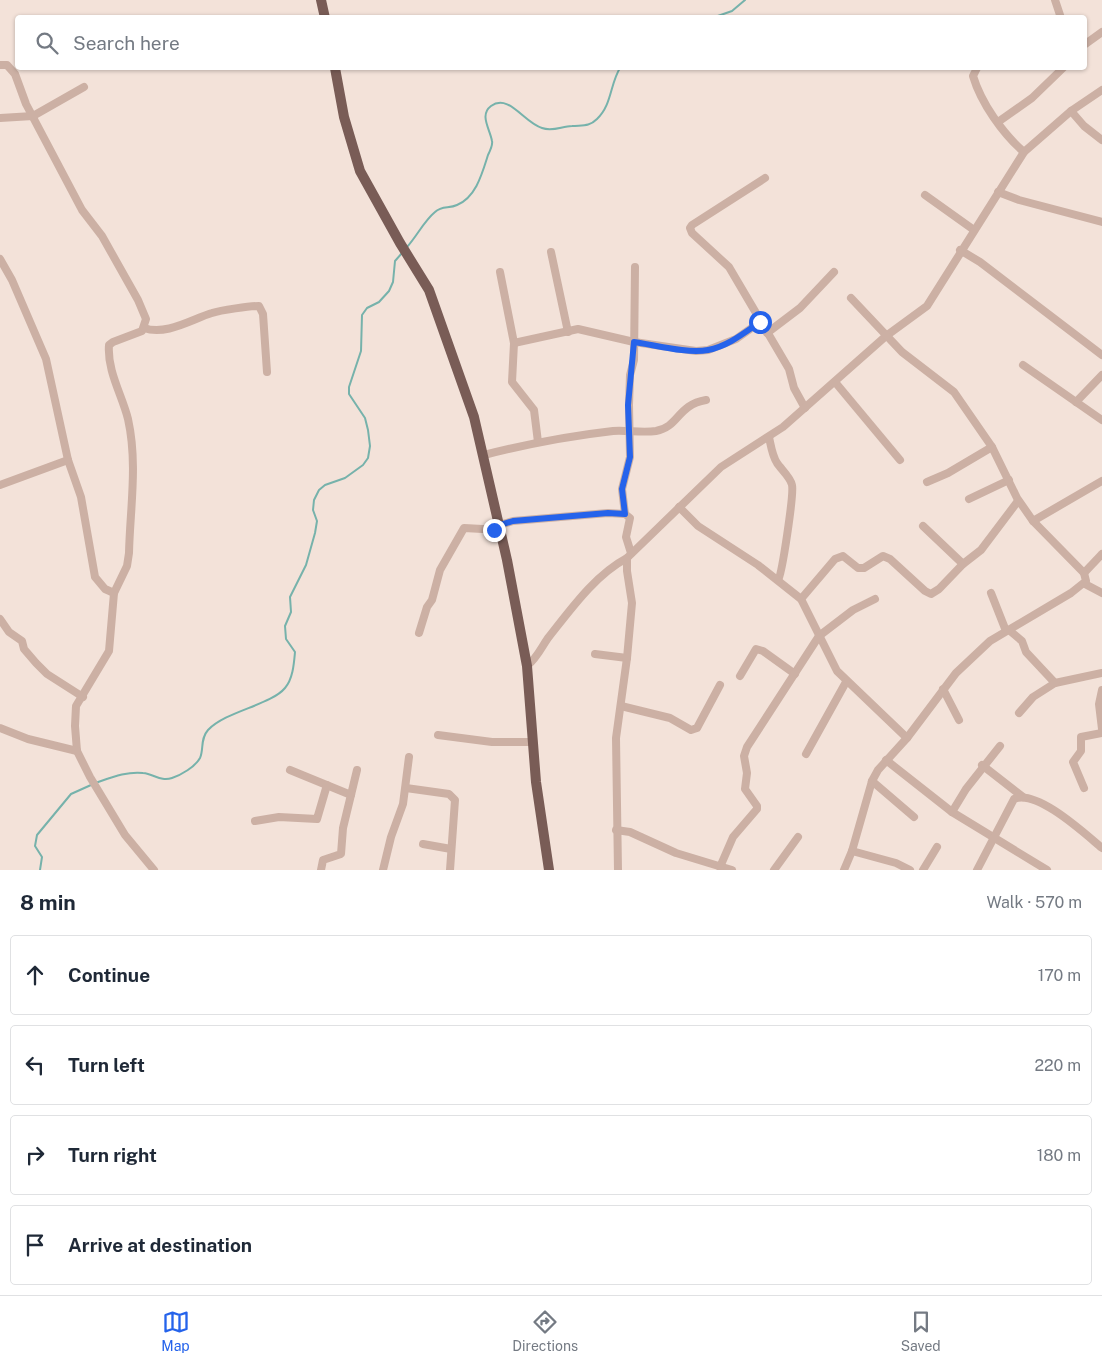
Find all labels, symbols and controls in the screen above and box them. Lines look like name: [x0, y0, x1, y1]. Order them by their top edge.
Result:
search box: [15, 15, 1087, 70]
icon: search: [33, 29, 61, 57]
text: Search here: [73, 32, 180, 54]
route start: [749, 311, 772, 334]
route end: [483, 519, 506, 542]
text: 8 min: [20, 890, 76, 915]
text: Walk · 570 m: [986, 893, 1082, 912]
icon: ahead: [21, 961, 49, 989]
text: Continue: [68, 964, 150, 986]
text: 170 m: [1038, 966, 1081, 985]
icon: left: [21, 1051, 49, 1079]
text: Turn left: [68, 1054, 145, 1076]
text: 220 m: [1034, 1056, 1081, 1075]
icon: right: [21, 1141, 49, 1169]
text: Turn right: [68, 1144, 157, 1166]
text: 180 m: [1037, 1146, 1081, 1165]
icon: arrive: [21, 1231, 49, 1259]
text: Arrive at destination: [68, 1234, 252, 1256]
tab: Map: [161, 1308, 190, 1354]
tab: Directions: [512, 1308, 578, 1354]
tab: Saved: [901, 1308, 941, 1354]

